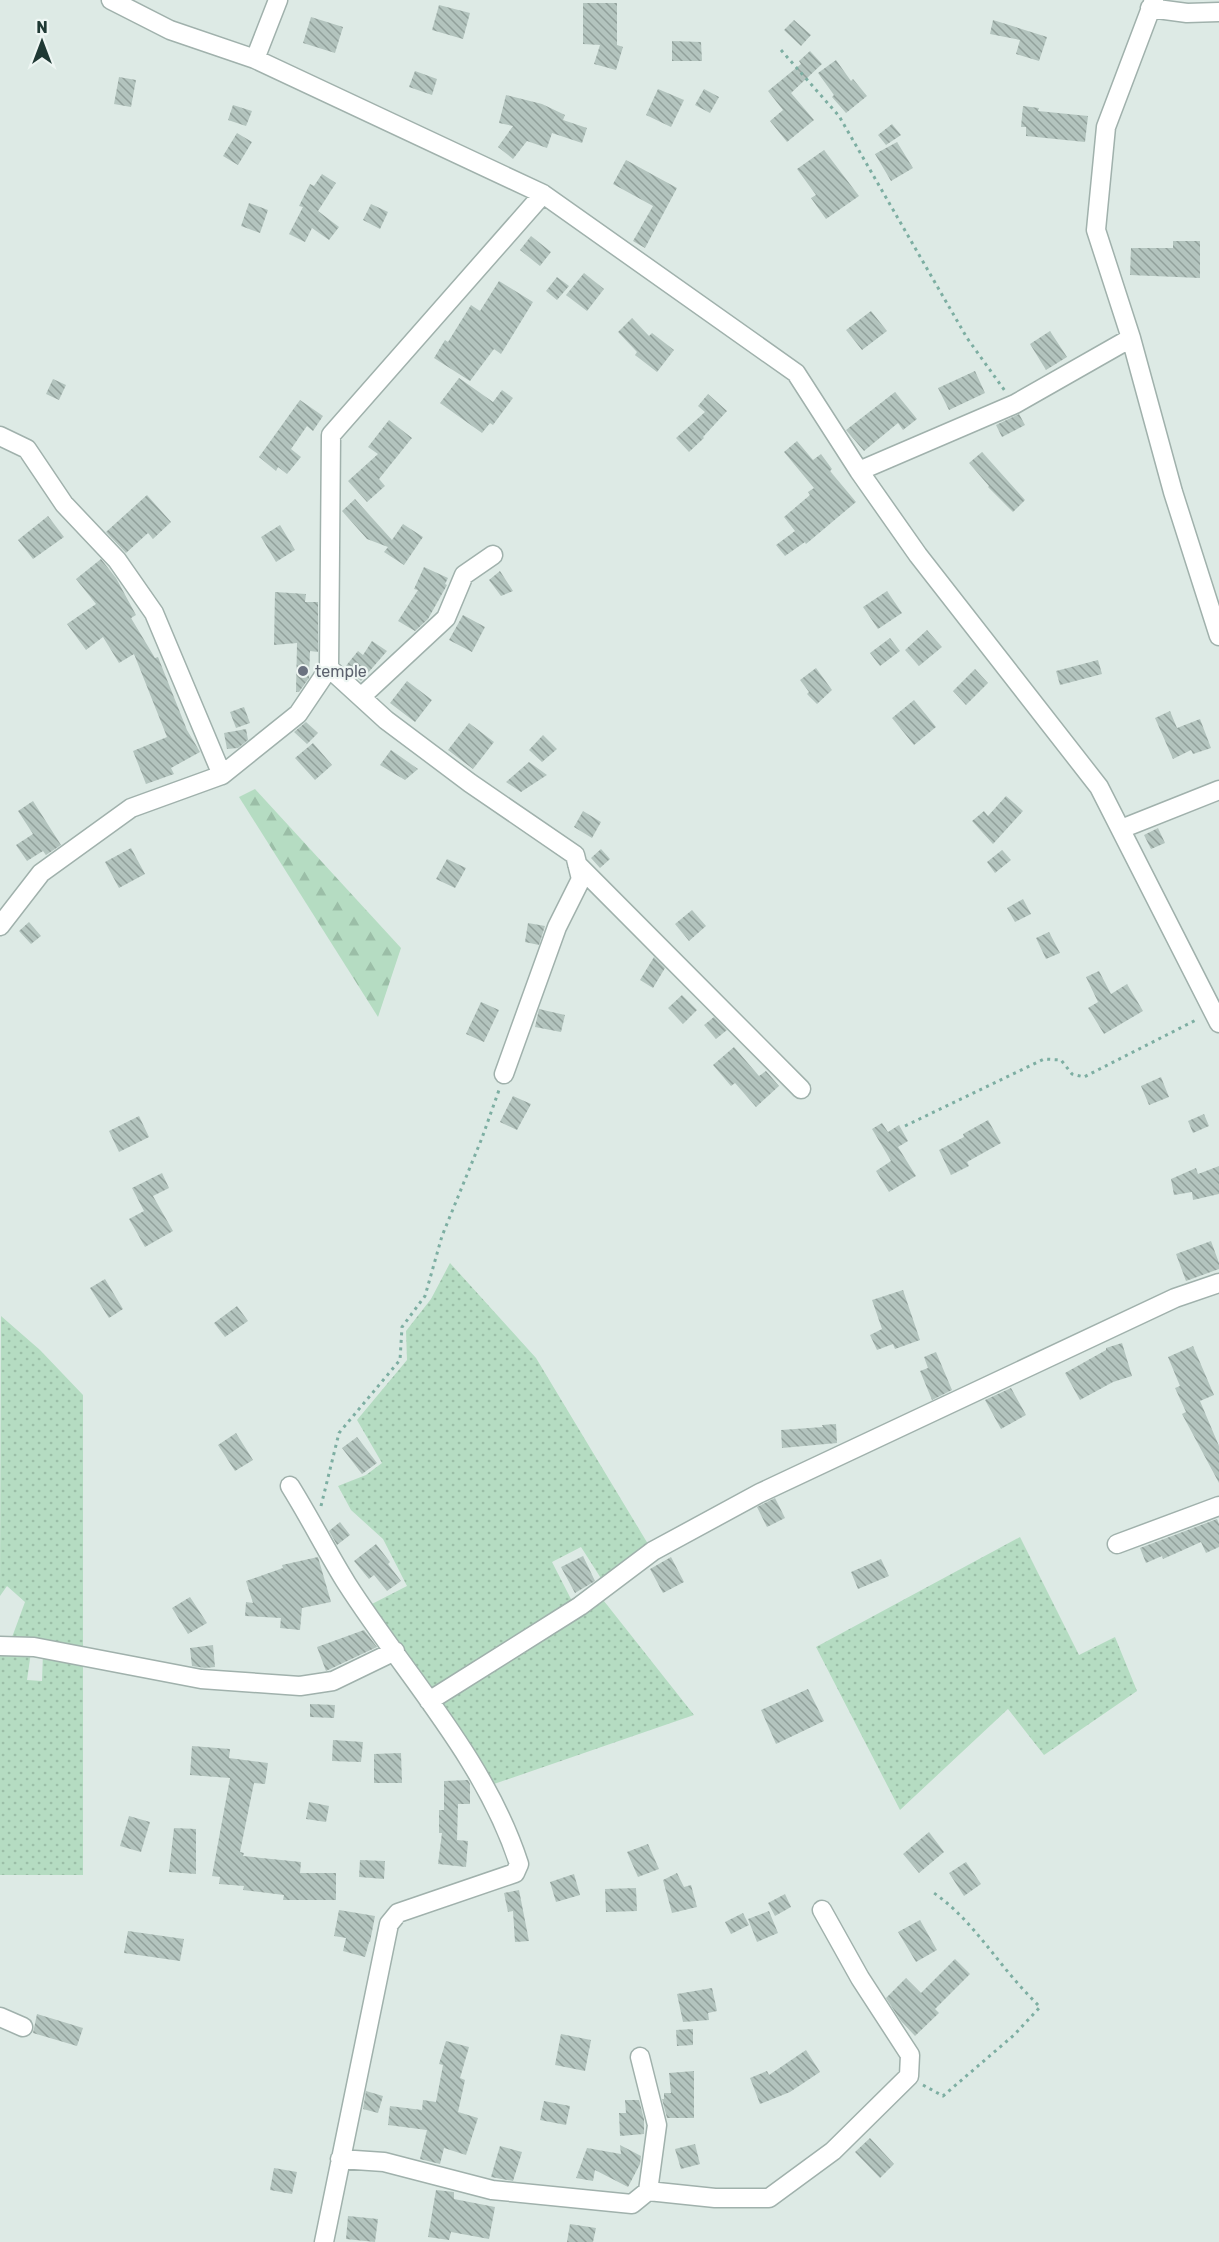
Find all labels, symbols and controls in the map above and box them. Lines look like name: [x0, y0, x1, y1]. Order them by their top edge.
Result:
north arrow: [12, 12, 72, 72]
text: N: [36, 18, 48, 37]
place label: temple: [315, 662, 367, 681]
marker: temple: [296, 664, 310, 678]

